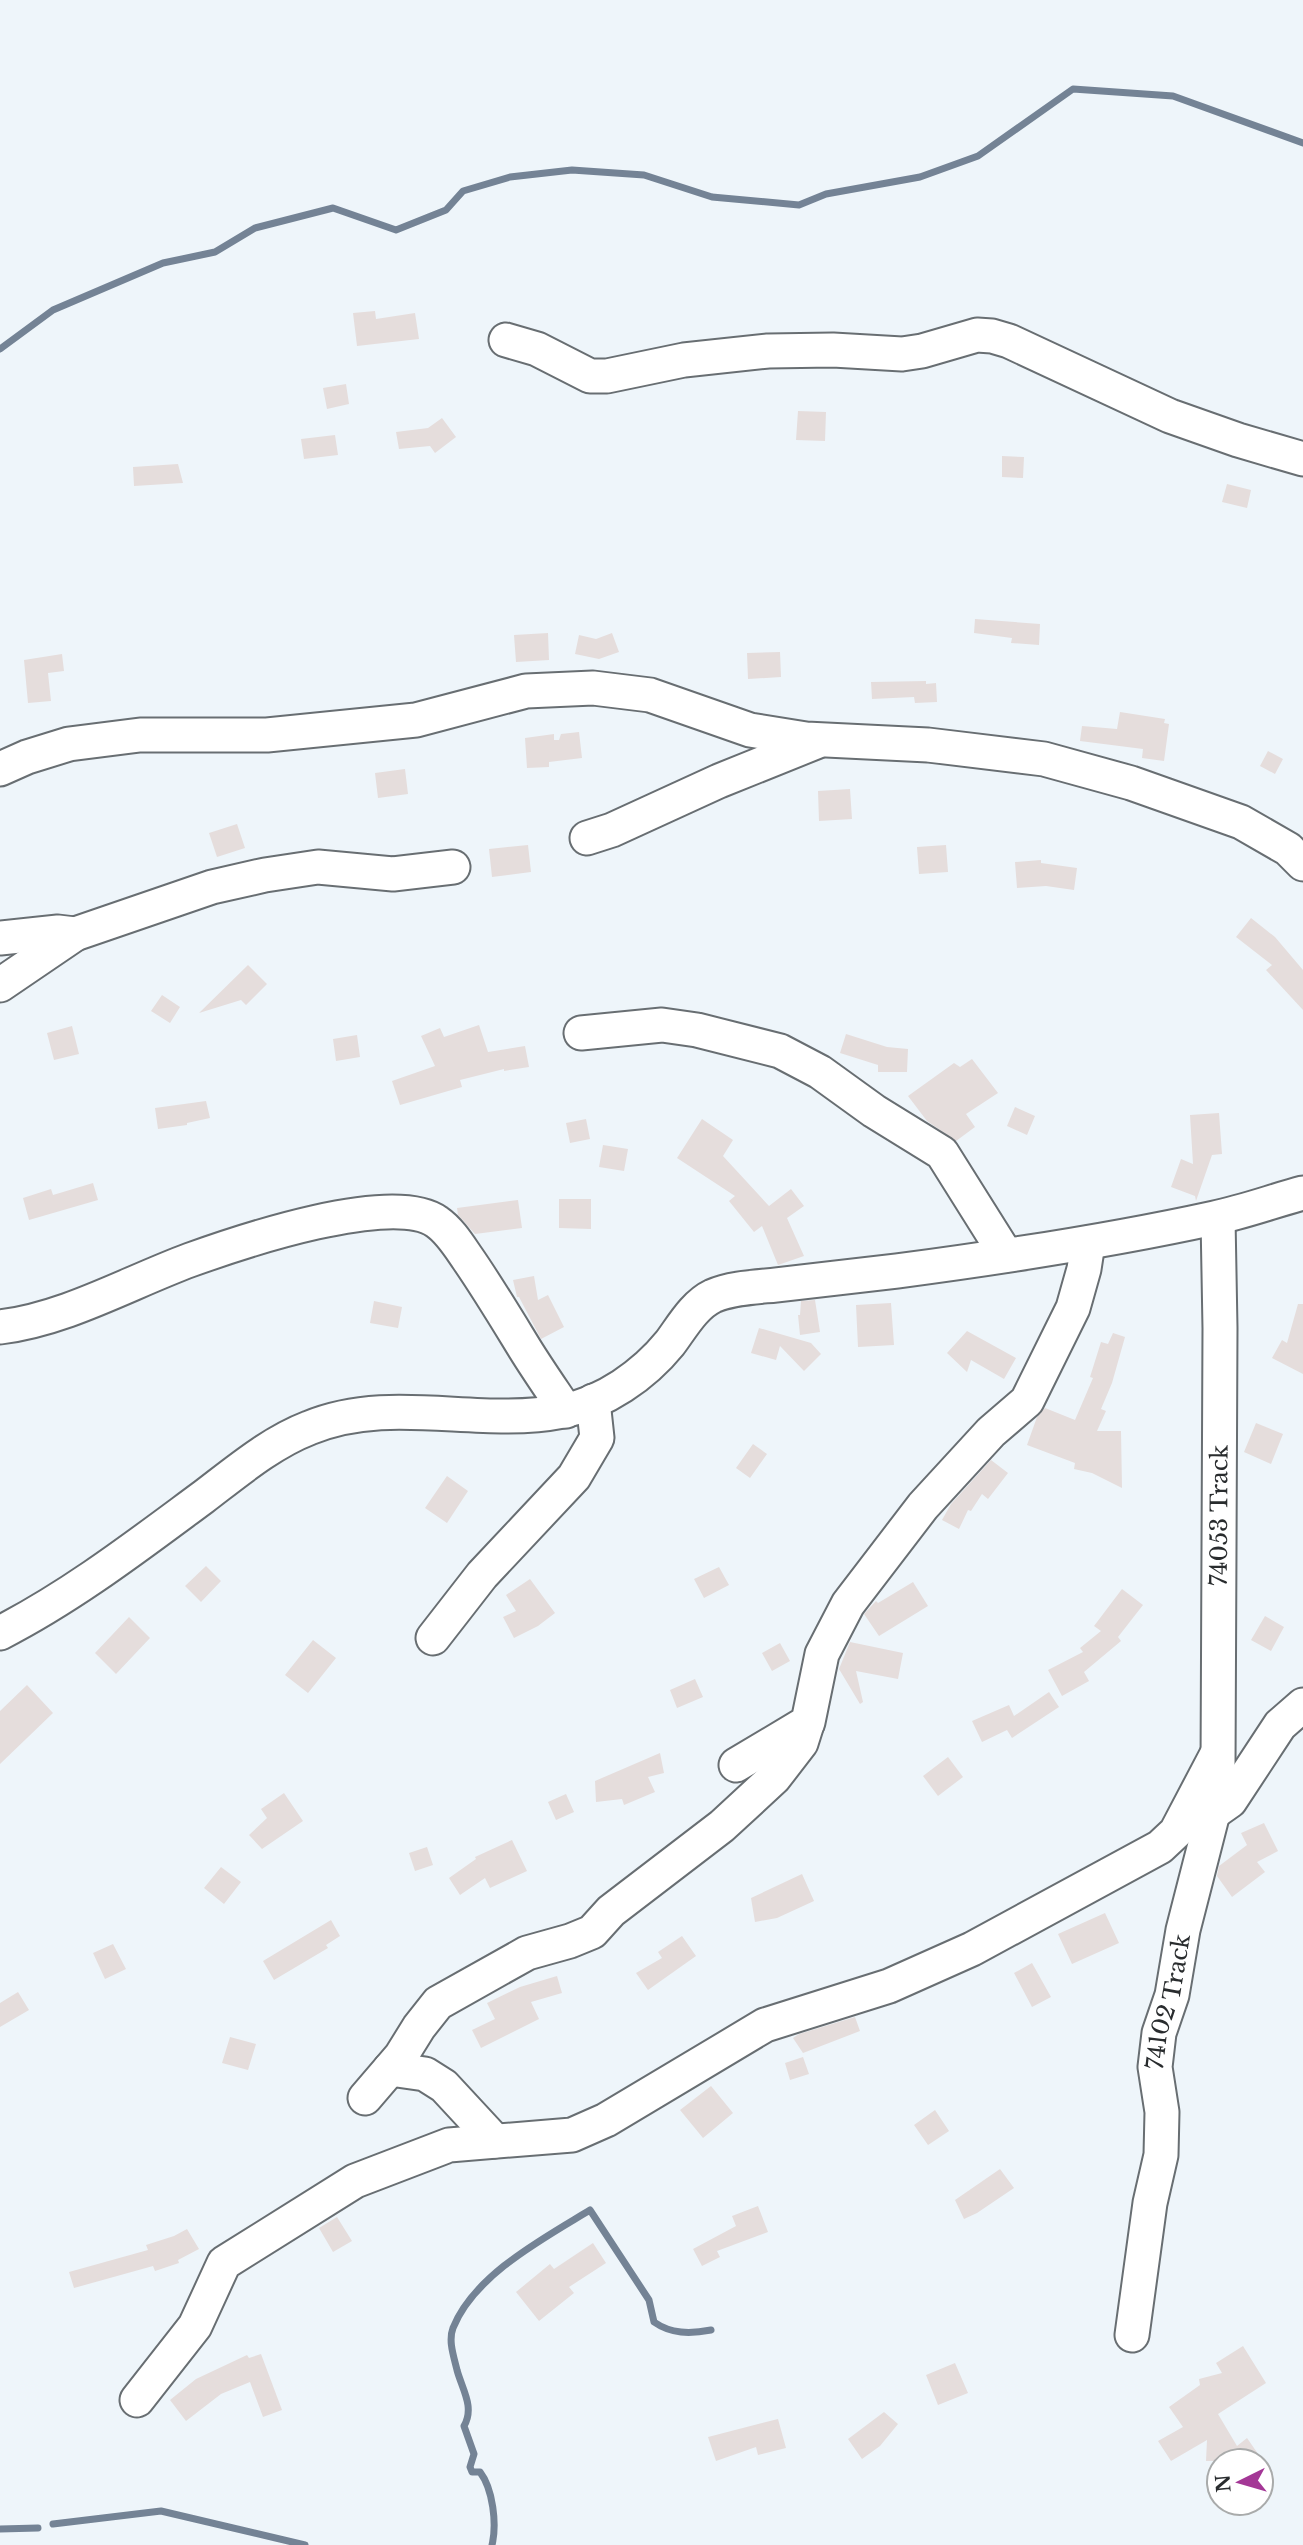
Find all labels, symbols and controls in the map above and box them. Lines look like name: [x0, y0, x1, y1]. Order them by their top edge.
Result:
street label: 74053 Track: [1205, 1444, 1233, 1586]
street label: 74102 Track: [1141, 1931, 1196, 2071]
north arrow: [1205, 2447, 1275, 2517]
text: N: [1211, 2473, 1236, 2493]

